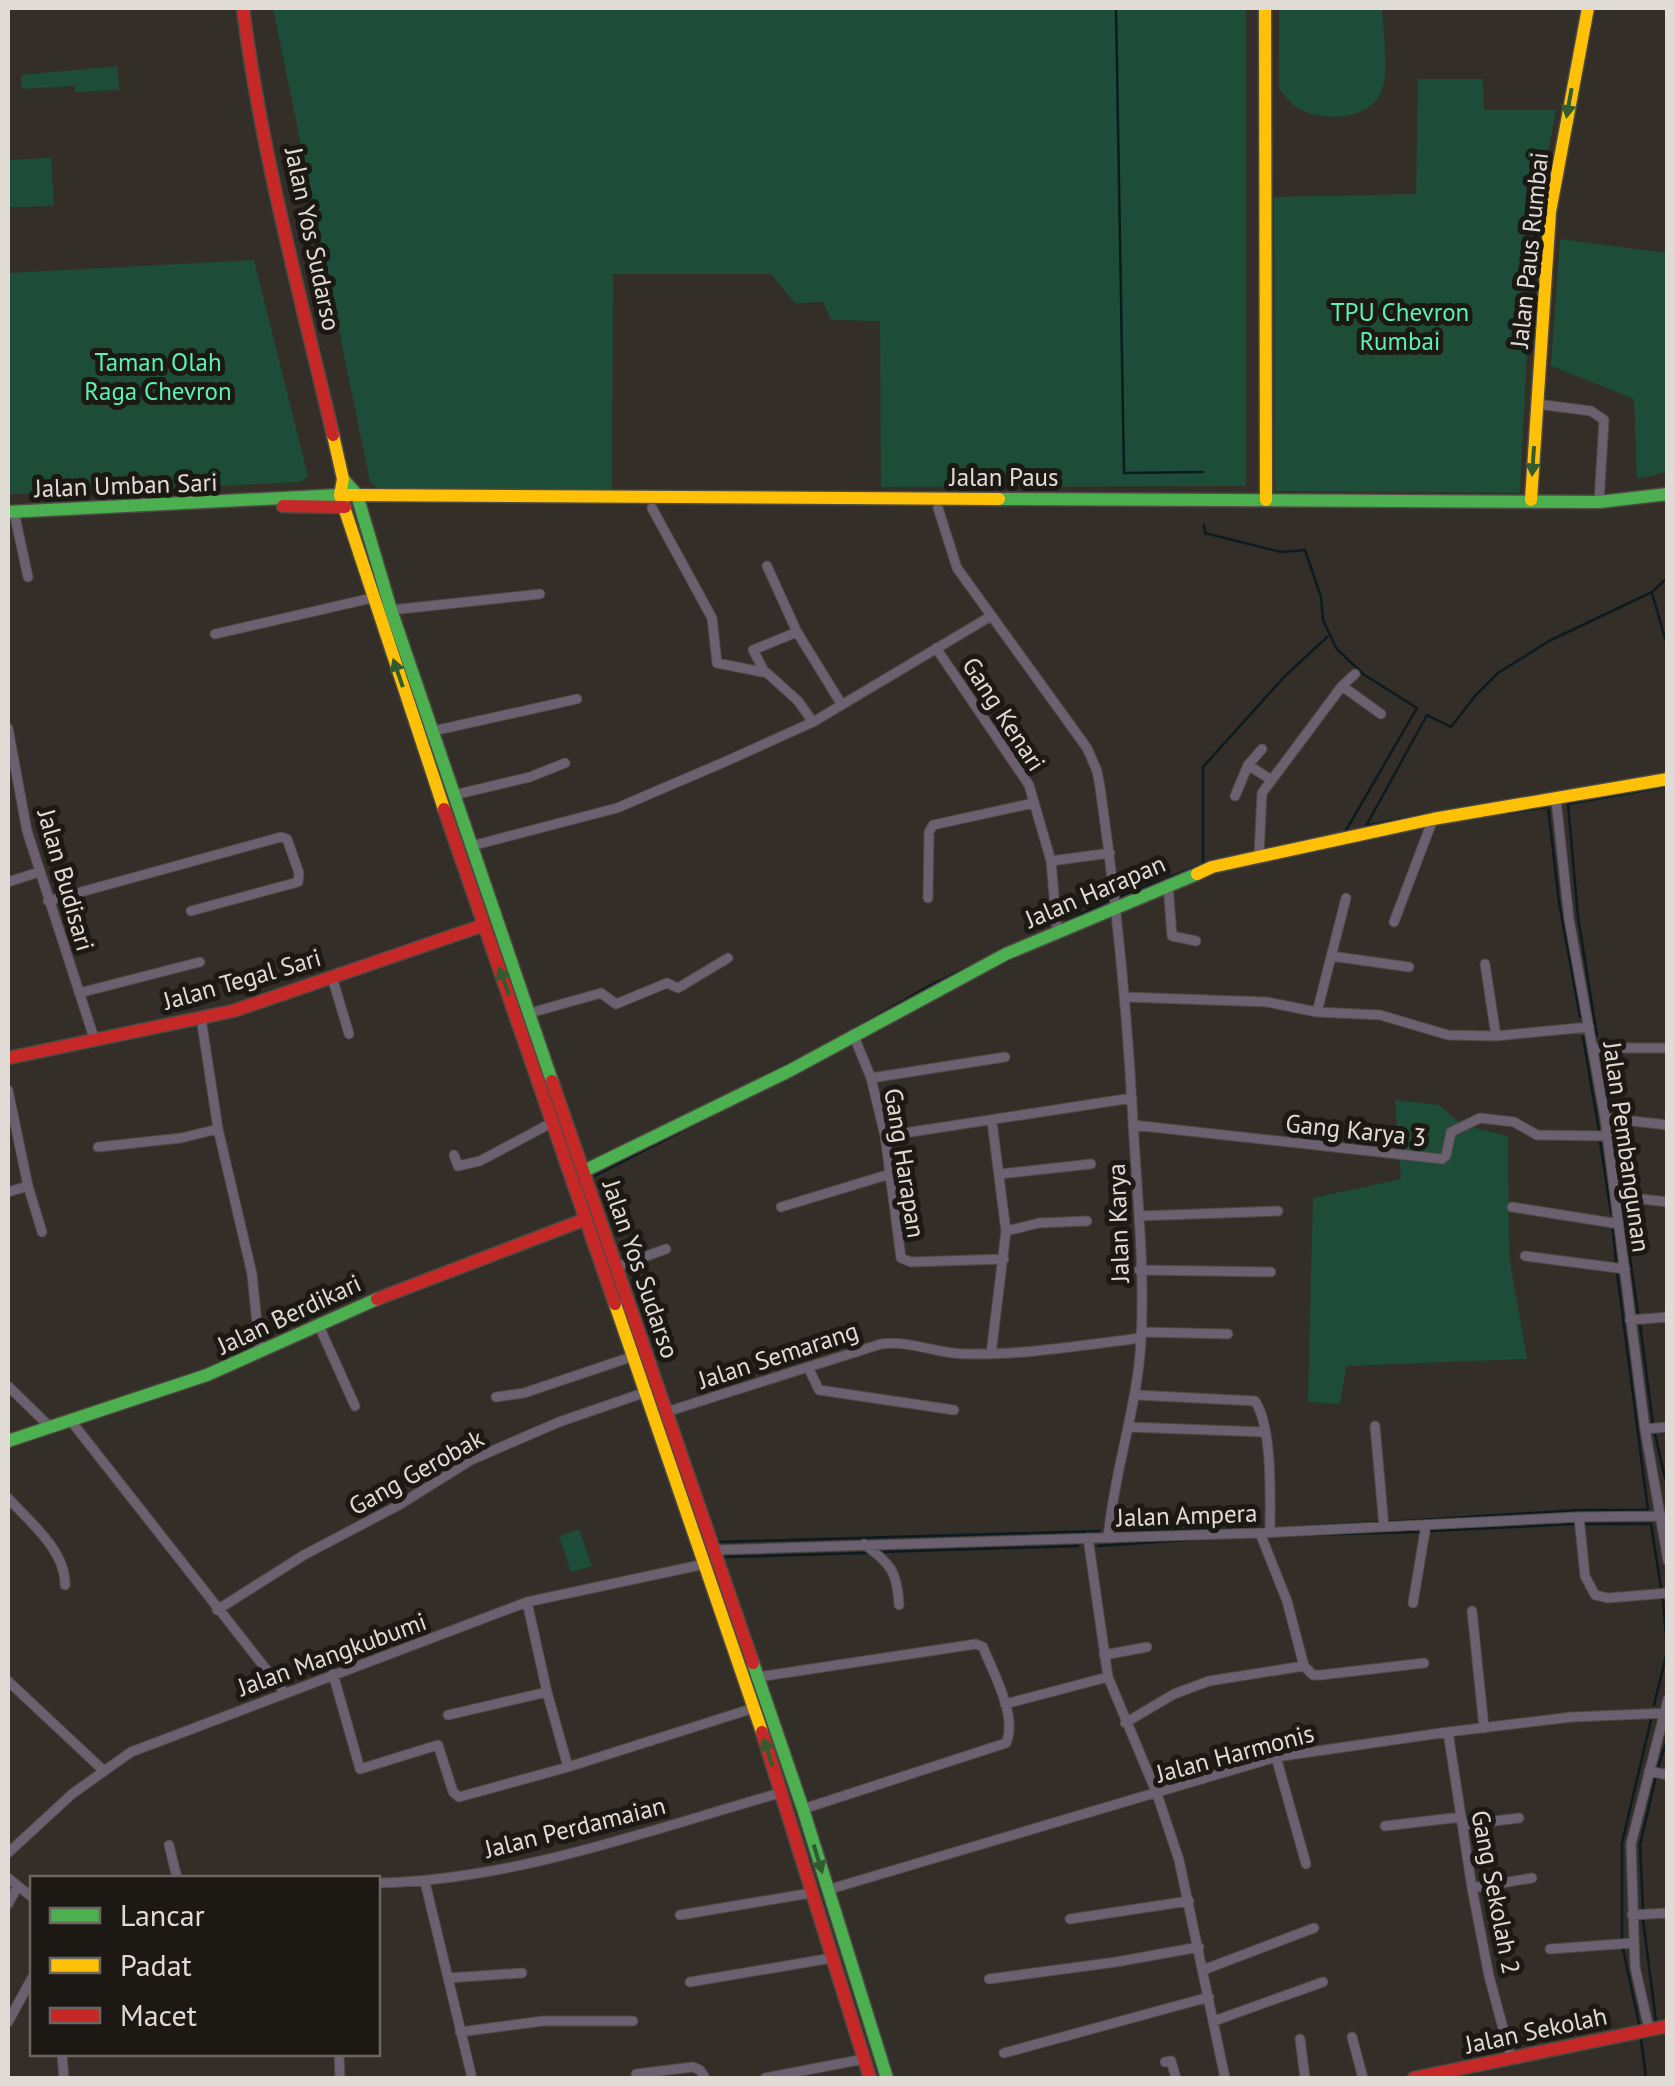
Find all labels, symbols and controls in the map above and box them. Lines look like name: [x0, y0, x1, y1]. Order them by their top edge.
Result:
one-way arrow: [1561, 87, 1576, 119]
street label: Jalan Yos Sudarso: [278, 144, 348, 334]
street label: Jalan Paus Rumbai: [1503, 150, 1555, 351]
park label: TPU Chevron Rumbai: [1331, 296, 1469, 357]
park label: Taman Olah Raga Chevron: [84, 346, 232, 407]
one-way arrow: [1525, 445, 1541, 477]
street label: Jalan Paus: [948, 461, 1059, 493]
street label: Jalan Umban Sari: [33, 466, 218, 504]
street label: Gang Kenari: [955, 651, 1053, 777]
one-way arrow: [390, 658, 405, 688]
street label: Jalan Budisari: [30, 804, 102, 955]
street label: Jalan Harapan: [1019, 847, 1170, 935]
street label: Jalan Tegal Sari: [158, 941, 325, 1017]
one-way arrow: [496, 965, 511, 995]
street label: Jalan Pembangunan: [1596, 1039, 1658, 1254]
street label: Gang Harapan: [877, 1086, 933, 1240]
street label: Gang Karya 3: [1284, 1107, 1428, 1153]
street label: Jalan Karya: [1100, 1163, 1136, 1284]
street label: Jalan Yos Sudarso: [595, 1175, 686, 1362]
street label: Jalan Berdikari: [211, 1267, 366, 1362]
street label: Jalan Semarang: [693, 1314, 862, 1396]
street label: Gang Gerobak: [343, 1422, 489, 1522]
street label: Jalan Ampera: [1115, 1497, 1258, 1533]
street label: Jalan Mangkubumi: [232, 1605, 431, 1703]
street label: Jalan Harmonis: [1152, 1717, 1317, 1790]
one-way arrow: [759, 1736, 774, 1766]
street label: Jalan Perdamaian: [480, 1789, 669, 1865]
street label: Gang Sekolah 2: [1464, 1807, 1528, 1977]
one-way arrow: [811, 1844, 826, 1874]
legend: [30, 1876, 380, 2056]
text: Lancar: [120, 1895, 205, 1934]
text: Padat: [120, 1945, 192, 1984]
text: Macet: [120, 1995, 197, 2034]
street label: Jalan Sekolah: [1461, 1999, 1610, 2061]

